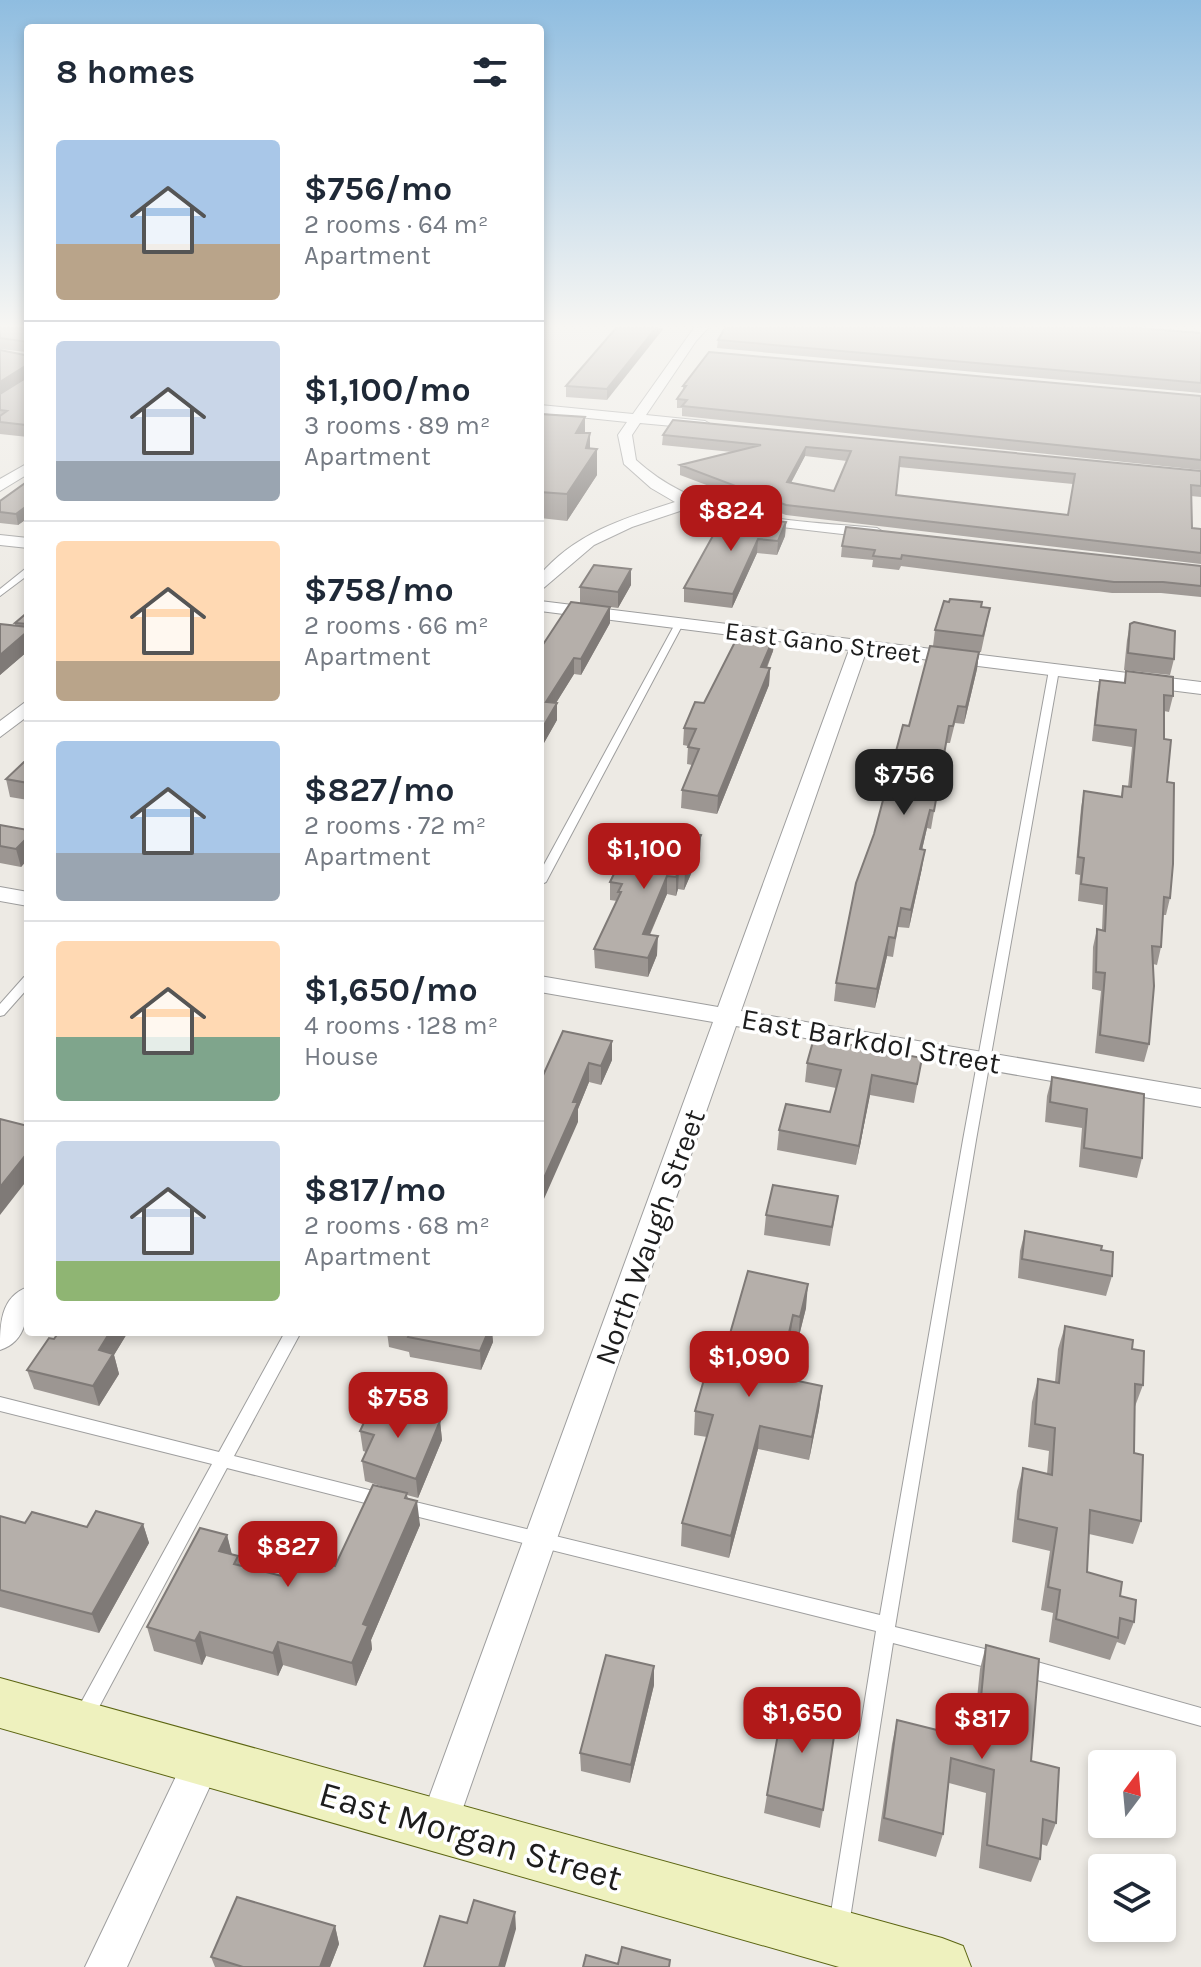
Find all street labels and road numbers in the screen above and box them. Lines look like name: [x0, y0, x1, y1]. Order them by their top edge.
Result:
street label: East Gano Street: [723, 615, 923, 670]
street label: East Barkdol Street: [739, 1000, 1003, 1082]
street label: North Waugh Street: [587, 1104, 713, 1370]
street label: East Morgan Street: [315, 1773, 627, 1899]

